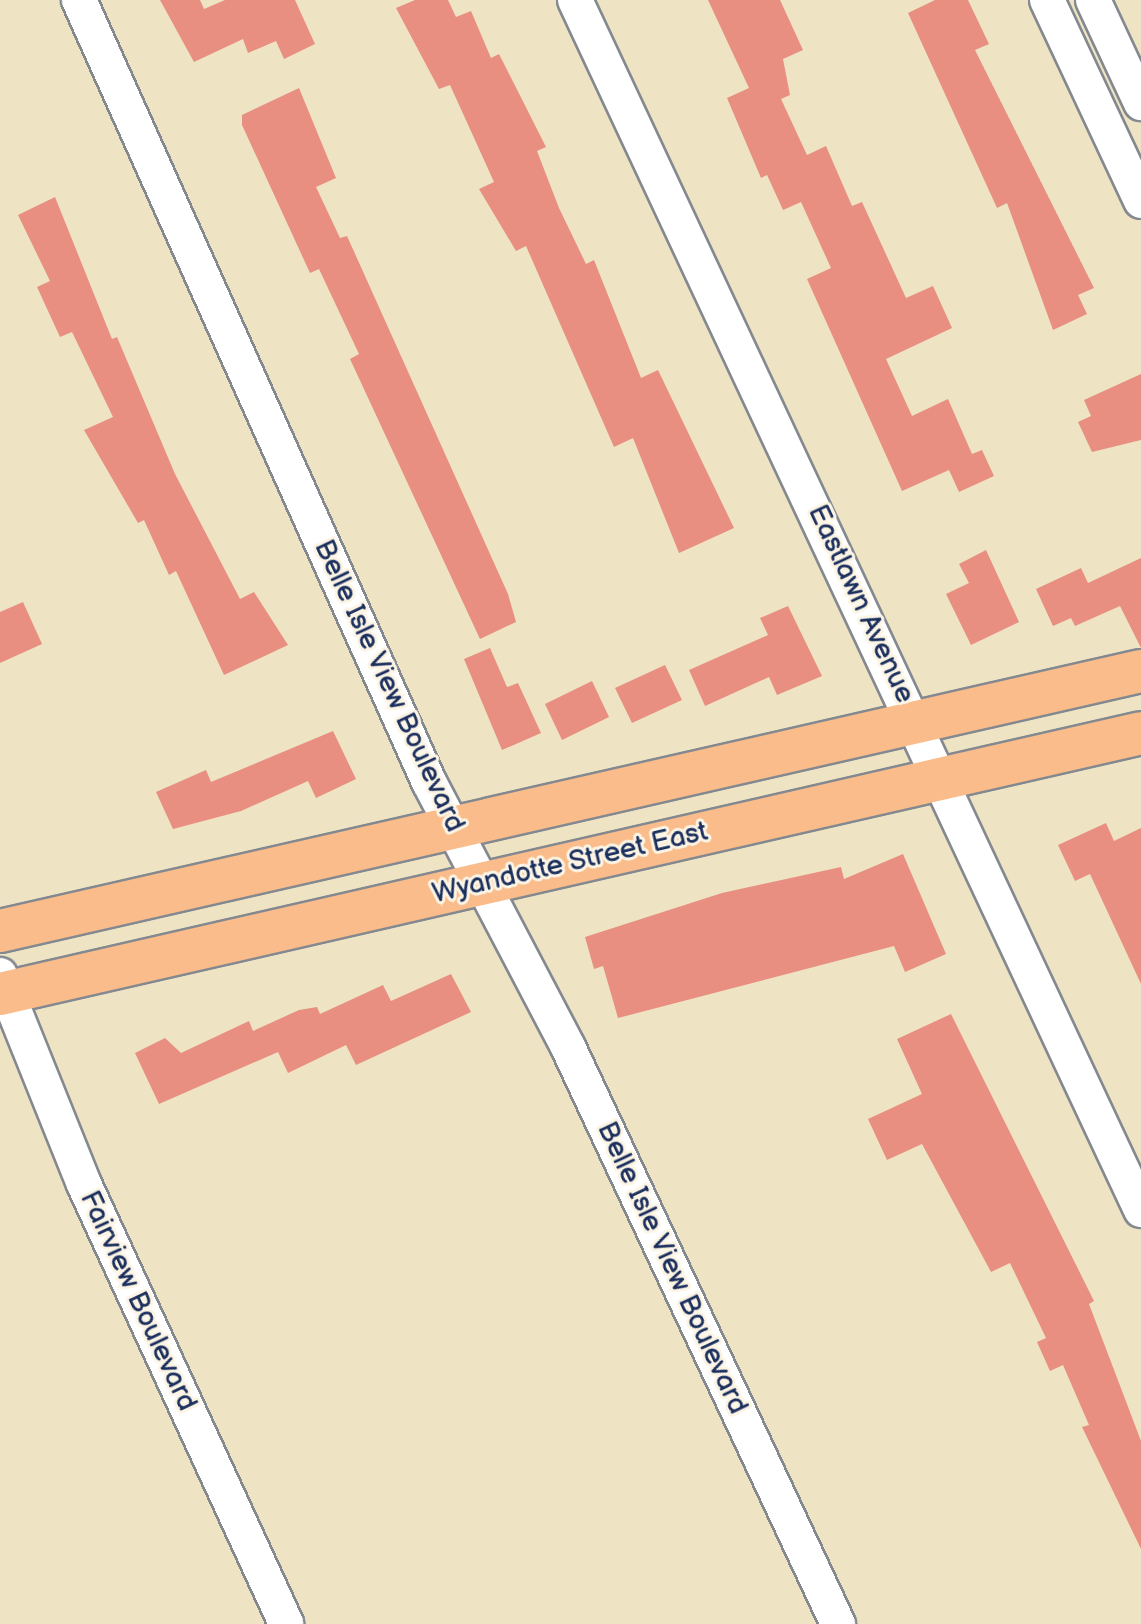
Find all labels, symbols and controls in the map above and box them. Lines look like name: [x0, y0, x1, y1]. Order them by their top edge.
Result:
street label: Eastlawn Avenue: [800, 500, 922, 708]
street label: Belle Isle View Boulevard: [306, 534, 472, 838]
street label: Wyandotte Street East: [429, 815, 711, 911]
street label: Belle Isle View Boulevard: [589, 1116, 755, 1420]
street label: Fairview Boulevard: [72, 1186, 204, 1416]

